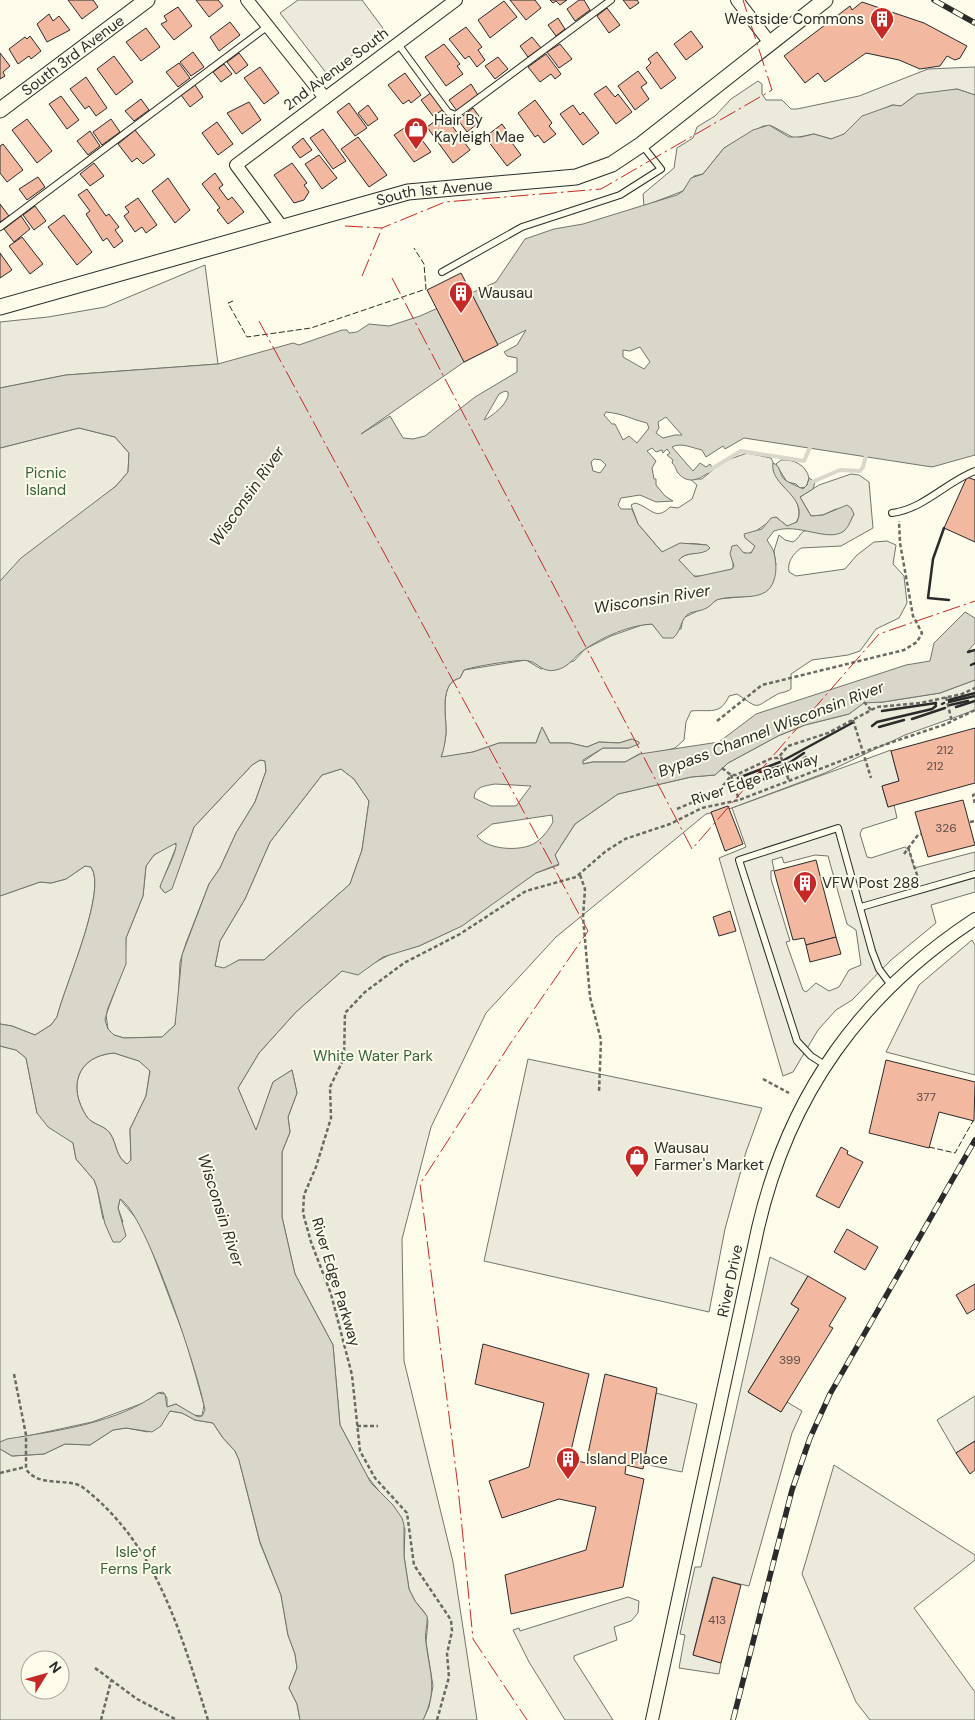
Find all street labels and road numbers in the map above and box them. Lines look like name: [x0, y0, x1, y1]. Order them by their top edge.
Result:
street label: South 3rd Avenue: [17, 11, 128, 100]
street label: 2nd Avenue South: [280, 23, 392, 115]
street label: South 1st Avenue: [374, 174, 493, 210]
street label: River Edge Parkway: [689, 748, 822, 810]
street label: River Edge Parkway: [307, 1215, 365, 1349]
street label: River Drive: [713, 1243, 747, 1319]

